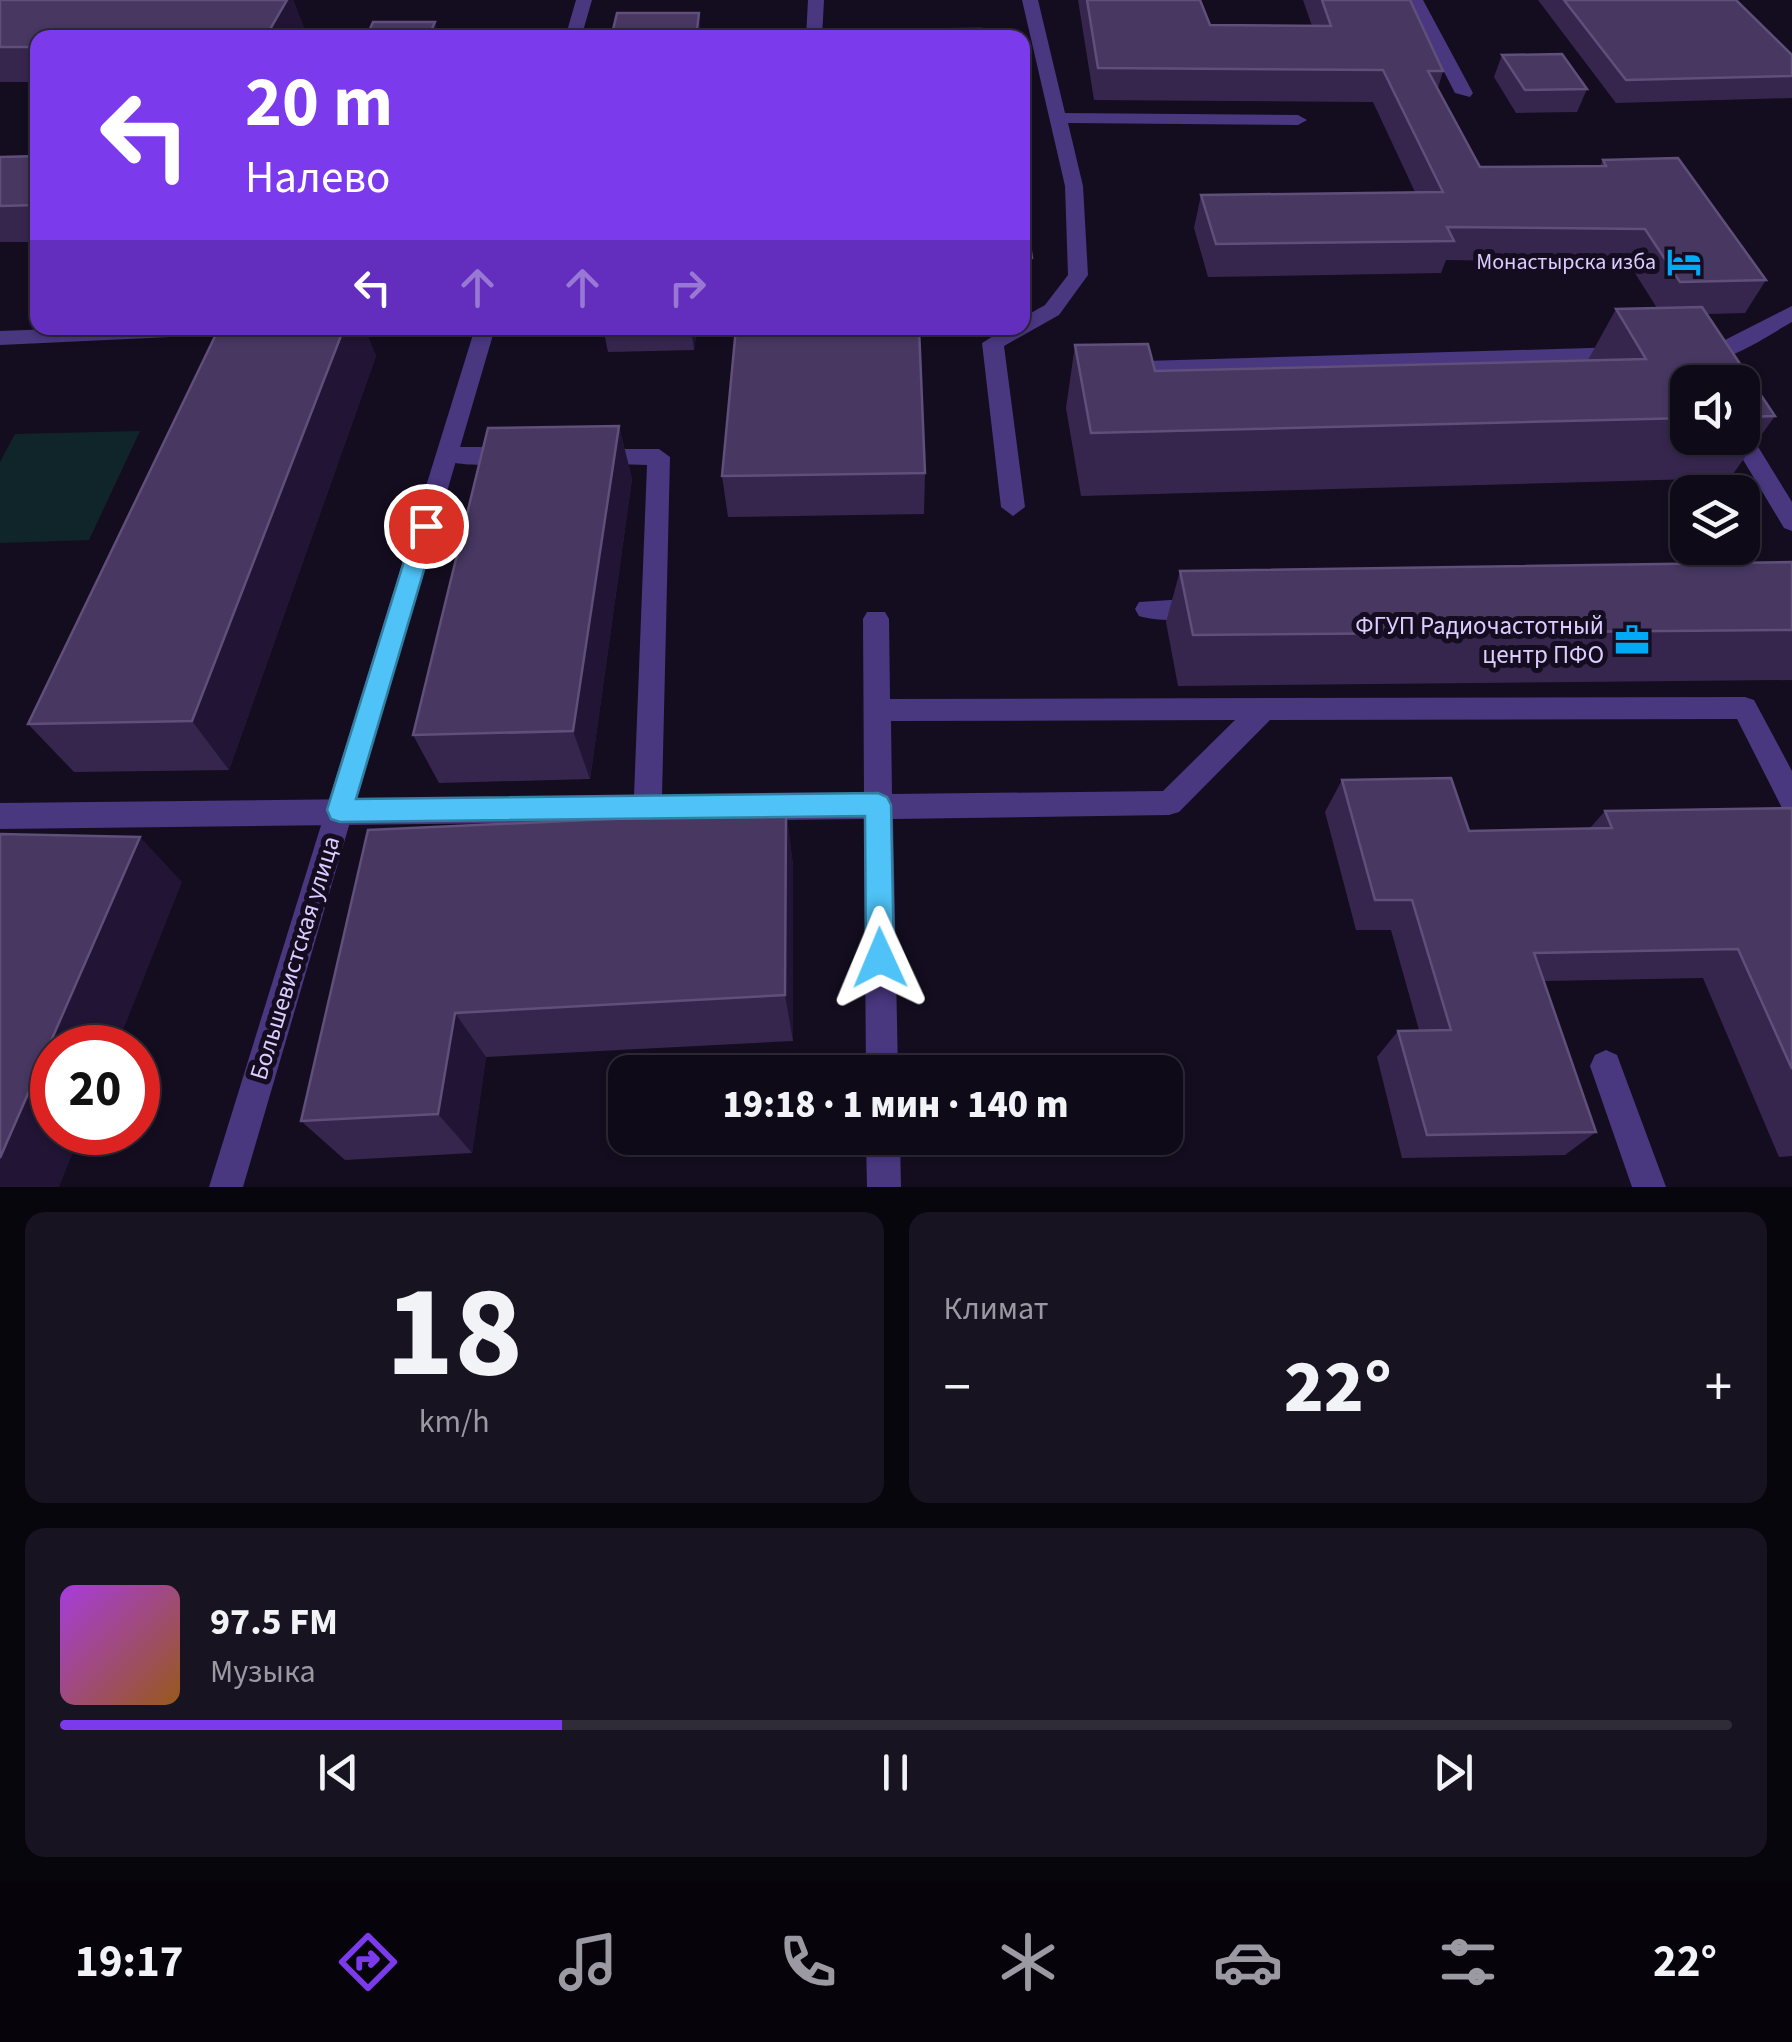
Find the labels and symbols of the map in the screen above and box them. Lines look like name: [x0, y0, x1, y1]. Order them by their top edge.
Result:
hotel icon: Монастырска изба: [1665, 243, 1703, 281]
place label: Монастырска изба: [1476, 246, 1656, 278]
pin: [384, 484, 469, 569]
place label: ФГУП Радиочастотный центр ПФО: [1355, 608, 1604, 673]
office icon: ФГУП Радиочастотный центр ПФО: [1613, 621, 1651, 659]
street label: Большевистская улица: [241, 832, 349, 1084]
position arrow: [828, 906, 932, 1010]
speed limit sign: 20: [30, 1025, 160, 1155]

